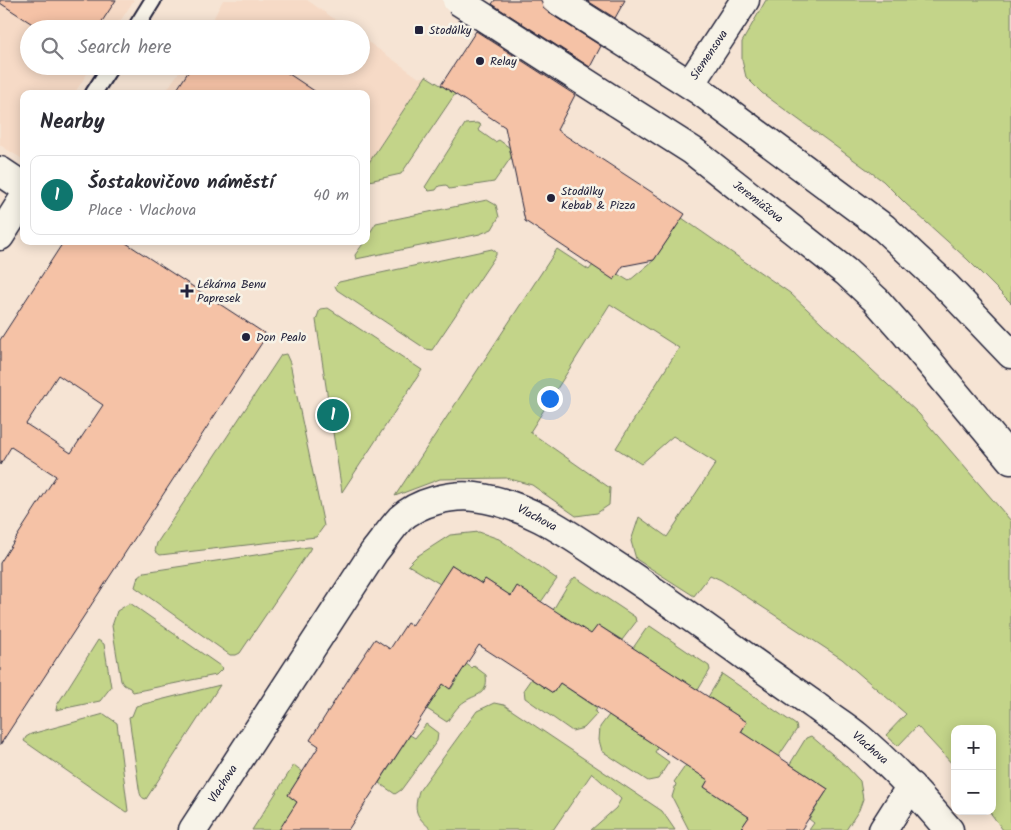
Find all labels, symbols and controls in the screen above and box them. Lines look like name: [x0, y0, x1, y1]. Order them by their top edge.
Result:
search box: [20, 20, 370, 75]
place label: Stodůlky: [429, 21, 472, 40]
marker: Stodůlky: [413, 24, 425, 36]
street label: Siemensova: [685, 26, 733, 84]
text: Search here: [78, 33, 172, 63]
icon: search: [38, 34, 66, 62]
place label: Relay: [490, 52, 517, 71]
marker: Relay: [474, 55, 486, 67]
text: Nearby: [40, 106, 105, 139]
text: Šostakovičovo náměstí: [88, 168, 274, 198]
street label: Jeremiášova: [729, 176, 788, 228]
place label: Stodůlky Kebab & Pizza: [561, 182, 636, 215]
text: 1: [55, 183, 59, 208]
text: 40 m: [313, 183, 349, 208]
marker: Stodůlky Kebab & Pizza: [545, 192, 557, 204]
text: Place · Vlachova: [88, 198, 196, 223]
place label: Lékárna Benu Papresek: [197, 275, 266, 308]
marker: Lékárna Benu Papresek: [181, 285, 193, 297]
place label: Don Pealo: [256, 328, 306, 347]
marker: Don Pealo: [240, 331, 252, 343]
your location: [537, 386, 563, 412]
pin: 1: [317, 396, 349, 434]
street label: Vlachova: [514, 500, 561, 537]
map controls: [951, 725, 996, 815]
button: +: [951, 725, 996, 770]
street label: Vlachova: [848, 727, 893, 769]
street label: Vlachova: [203, 761, 243, 807]
button: −: [951, 770, 996, 815]

